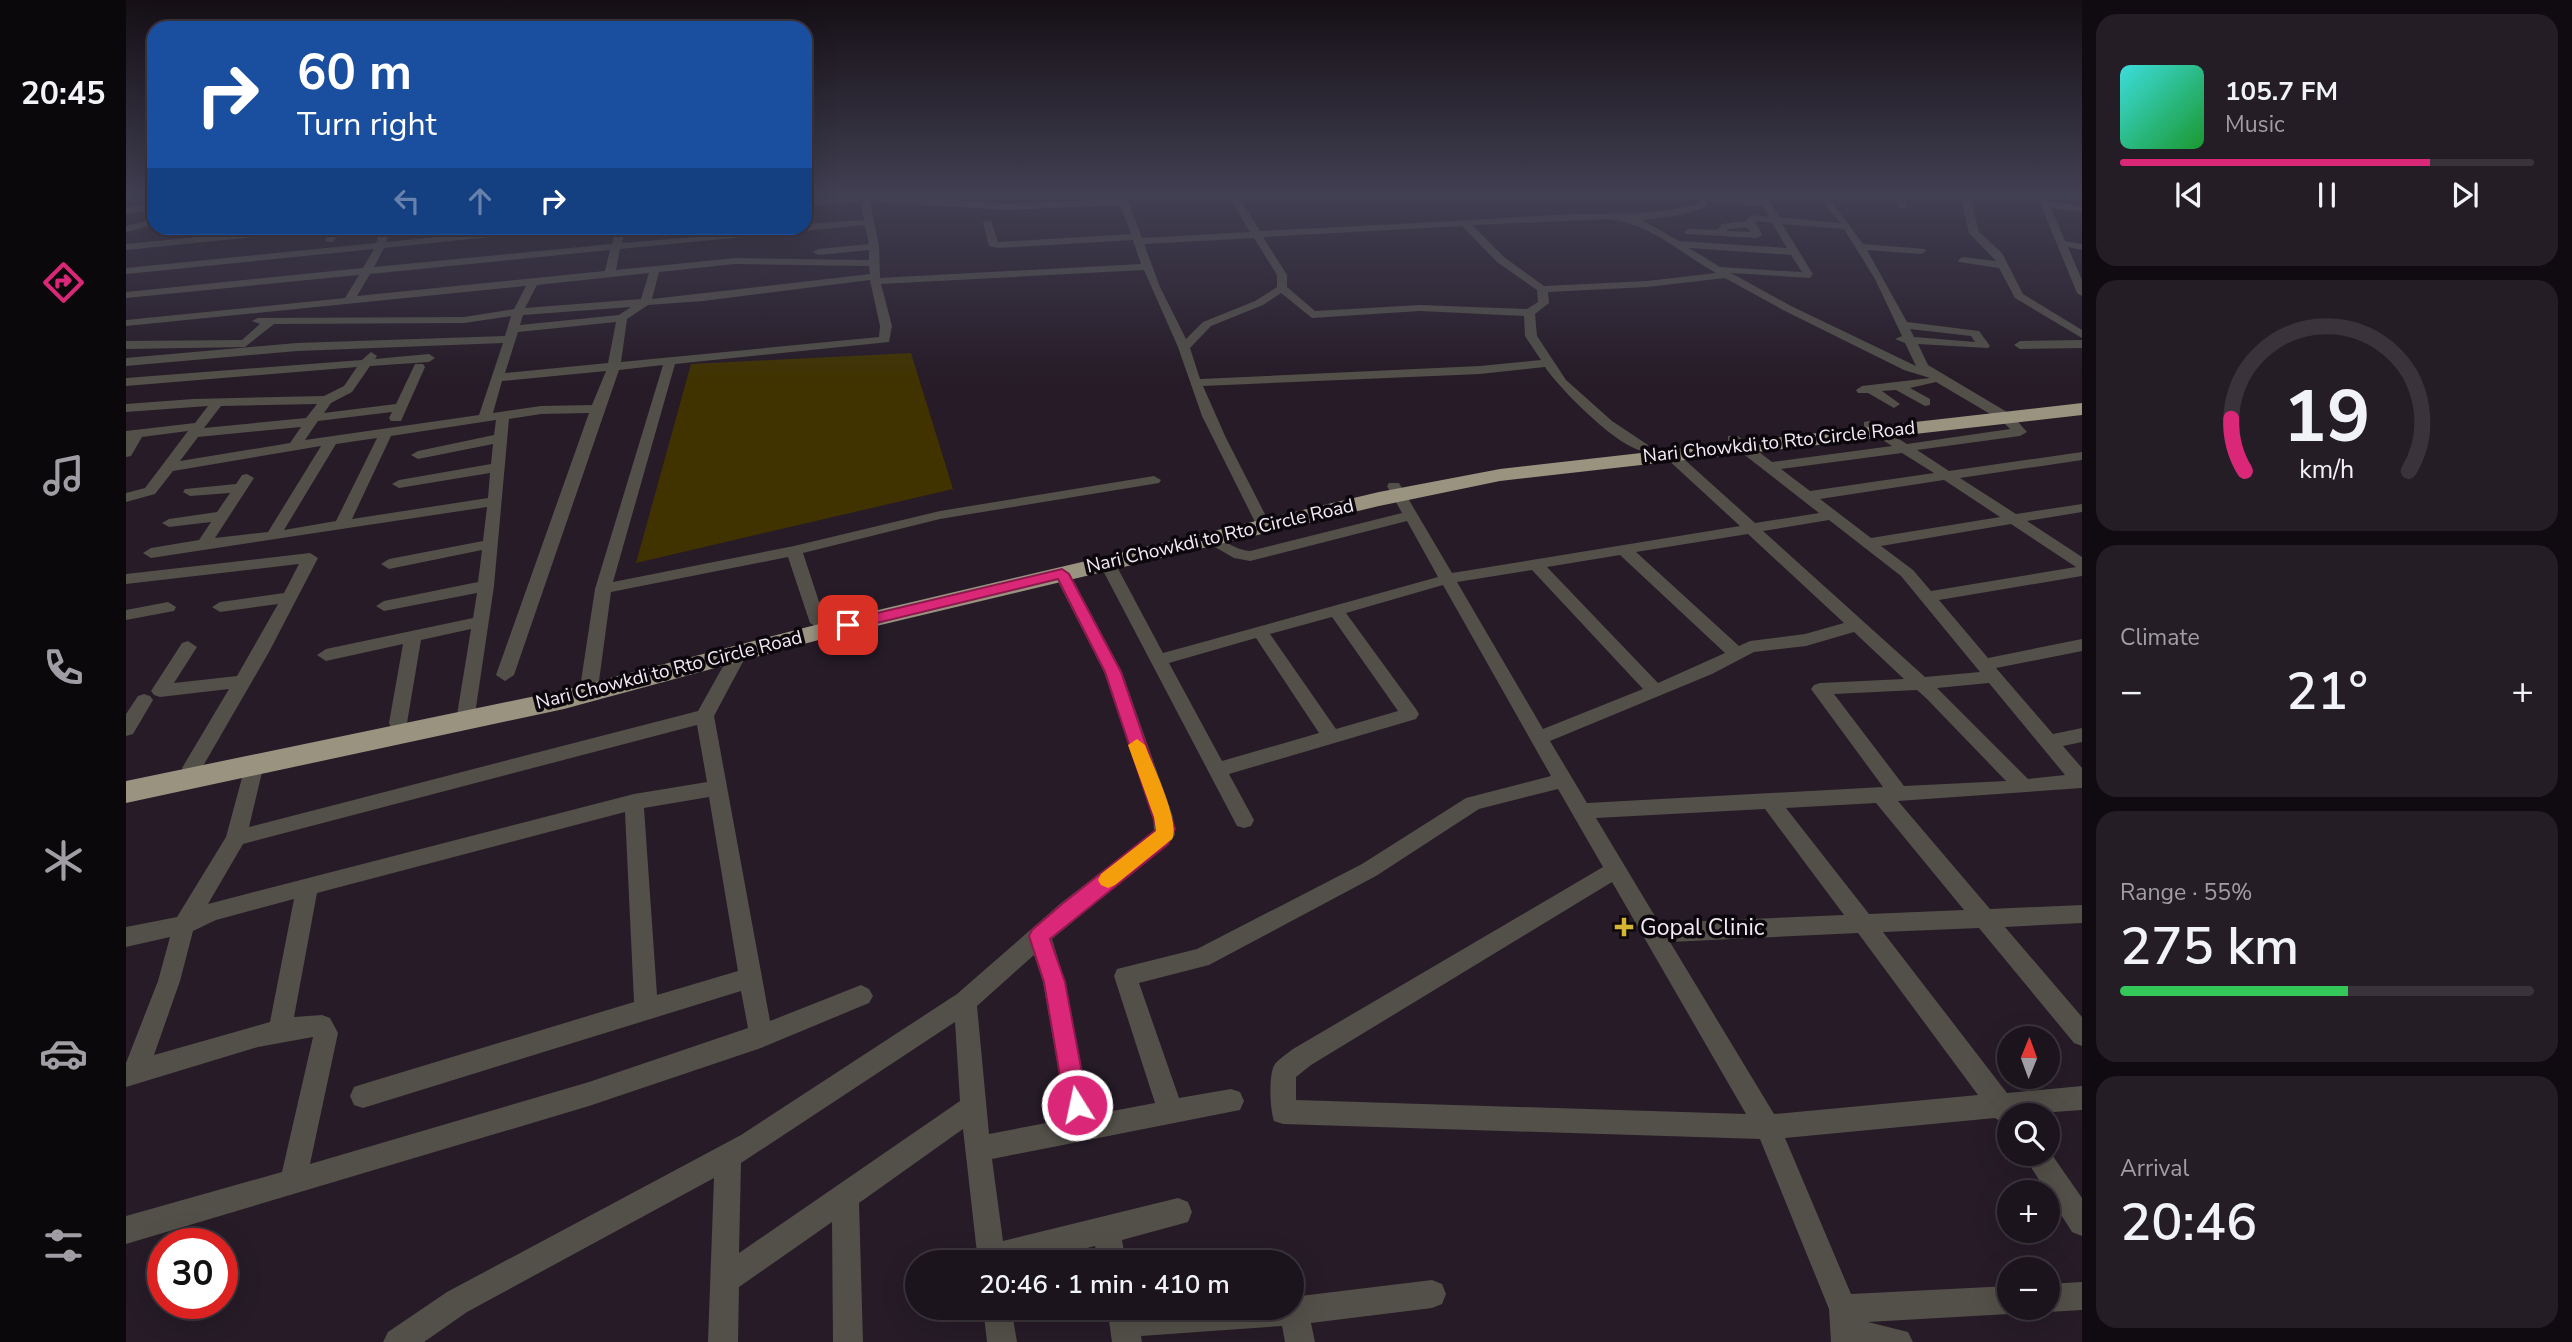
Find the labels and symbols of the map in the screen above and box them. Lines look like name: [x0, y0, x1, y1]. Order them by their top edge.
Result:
street label: Nari Chowkdi to Rto Circle Road: [1641, 415, 1917, 469]
street label: Nari Chowkdi to Rto Circle Road: [1084, 493, 1356, 579]
pin: [818, 595, 878, 655]
street label: Nari Chowkdi to Rto Circle Road: [533, 624, 805, 716]
place label: Gopal Clinic: [1640, 912, 1765, 943]
marker: Gopal Clinic: [1614, 917, 1634, 937]
north arrow: [1997, 1026, 2060, 1088]
position arrow: [1040, 1068, 1114, 1142]
speed limit sign: 30: [147, 1228, 238, 1319]

